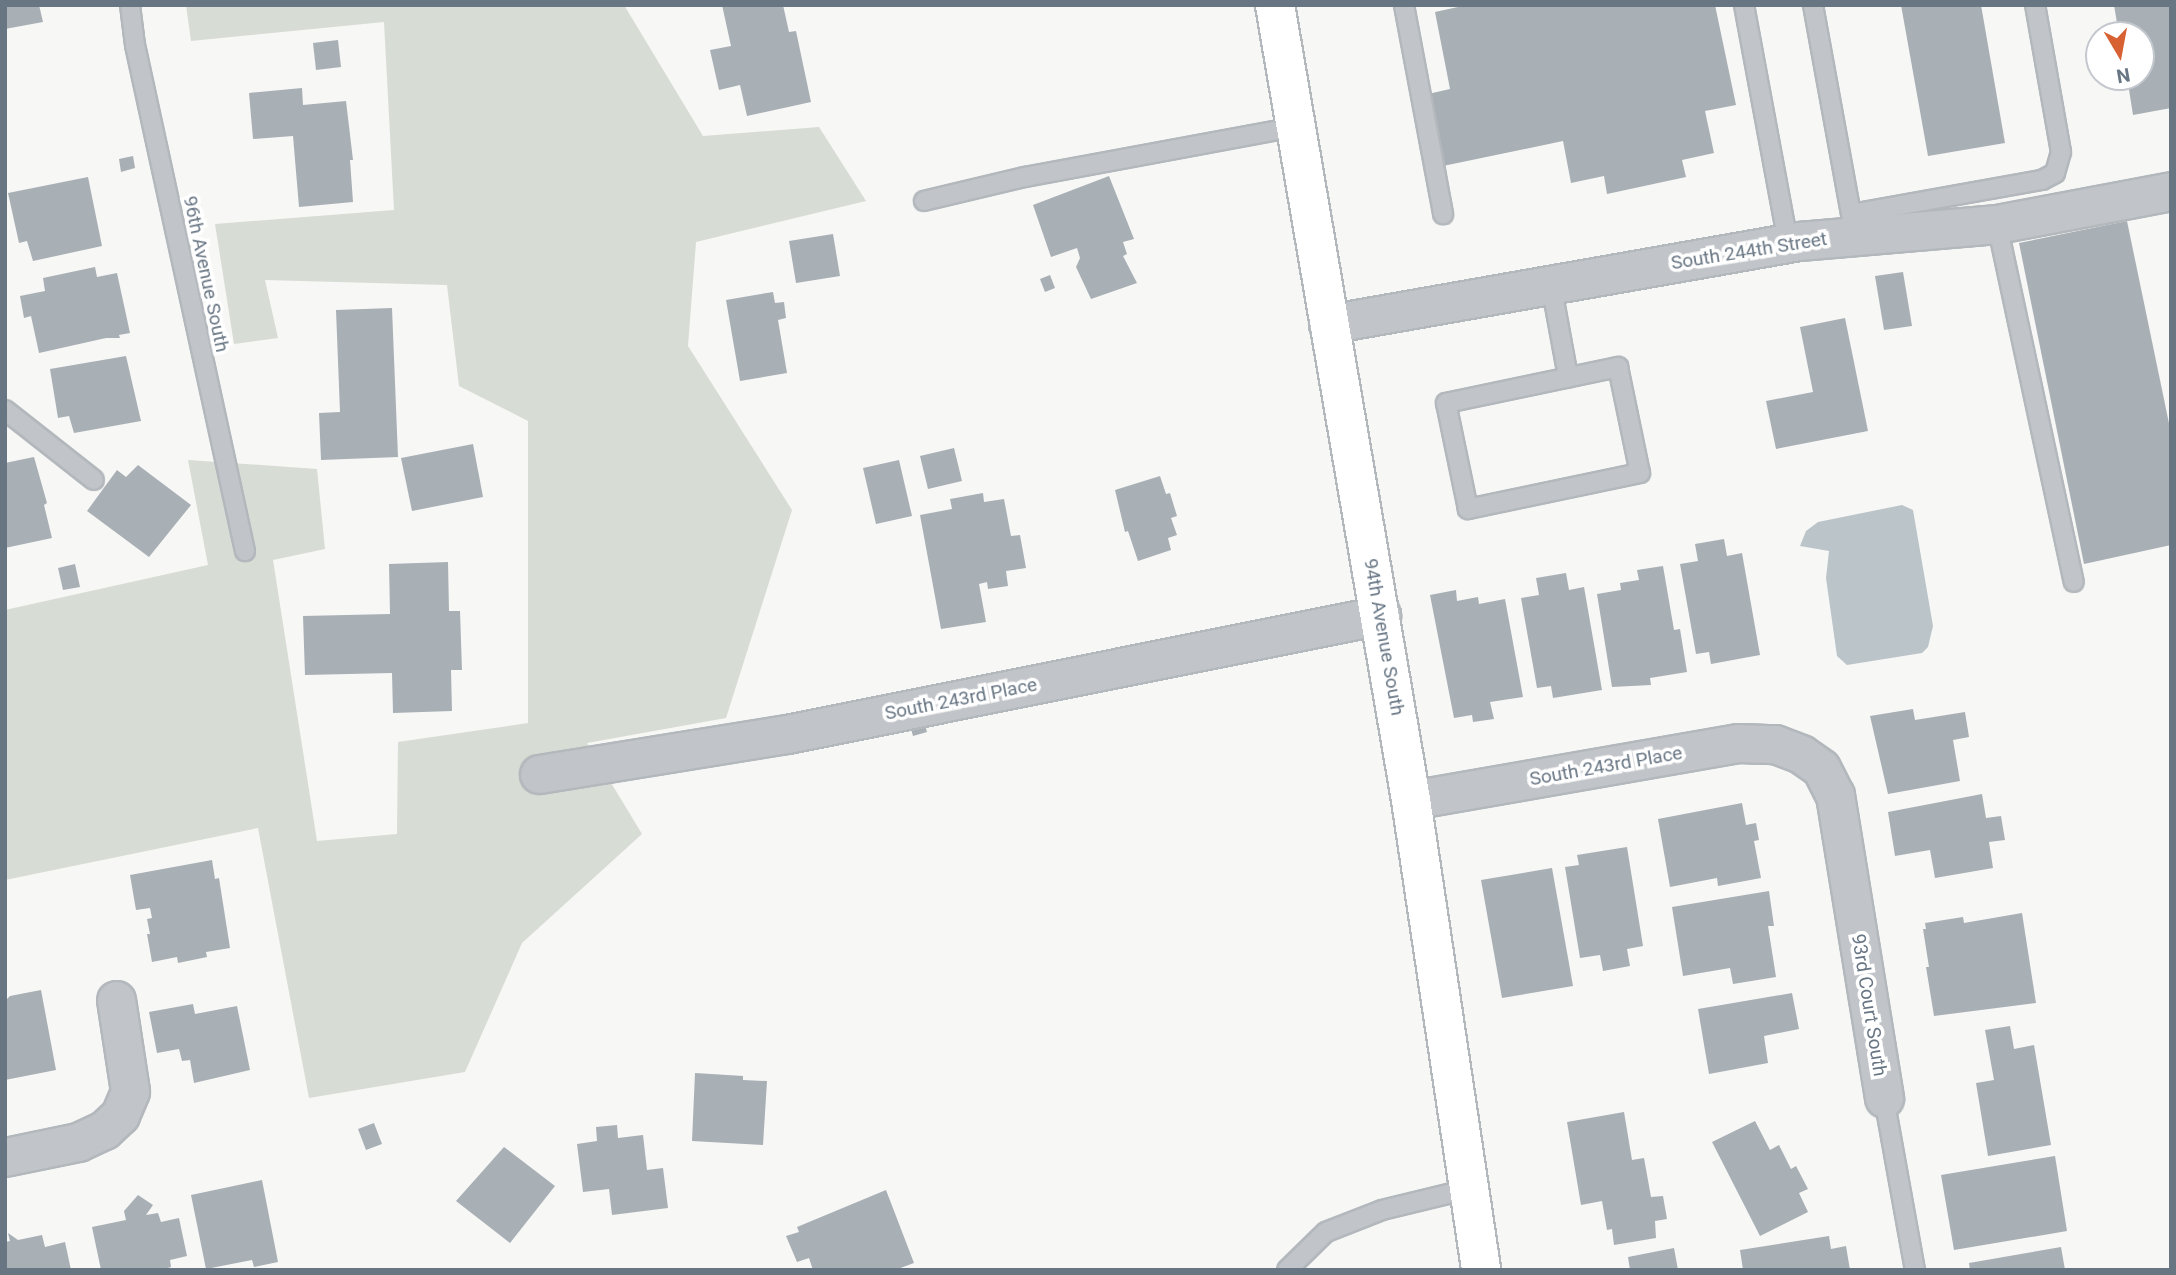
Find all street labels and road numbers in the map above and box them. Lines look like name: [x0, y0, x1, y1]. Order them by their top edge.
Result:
street label: 96th Avenue South: [178, 194, 234, 354]
street label: South 244th Street: [1669, 227, 1829, 275]
street label: 94th Avenue South: [1359, 557, 1409, 717]
street label: South 243rd Place: [883, 673, 1039, 725]
street label: South 243rd Place: [1528, 741, 1684, 791]
street label: 93rd Court South: [1846, 932, 1892, 1078]

